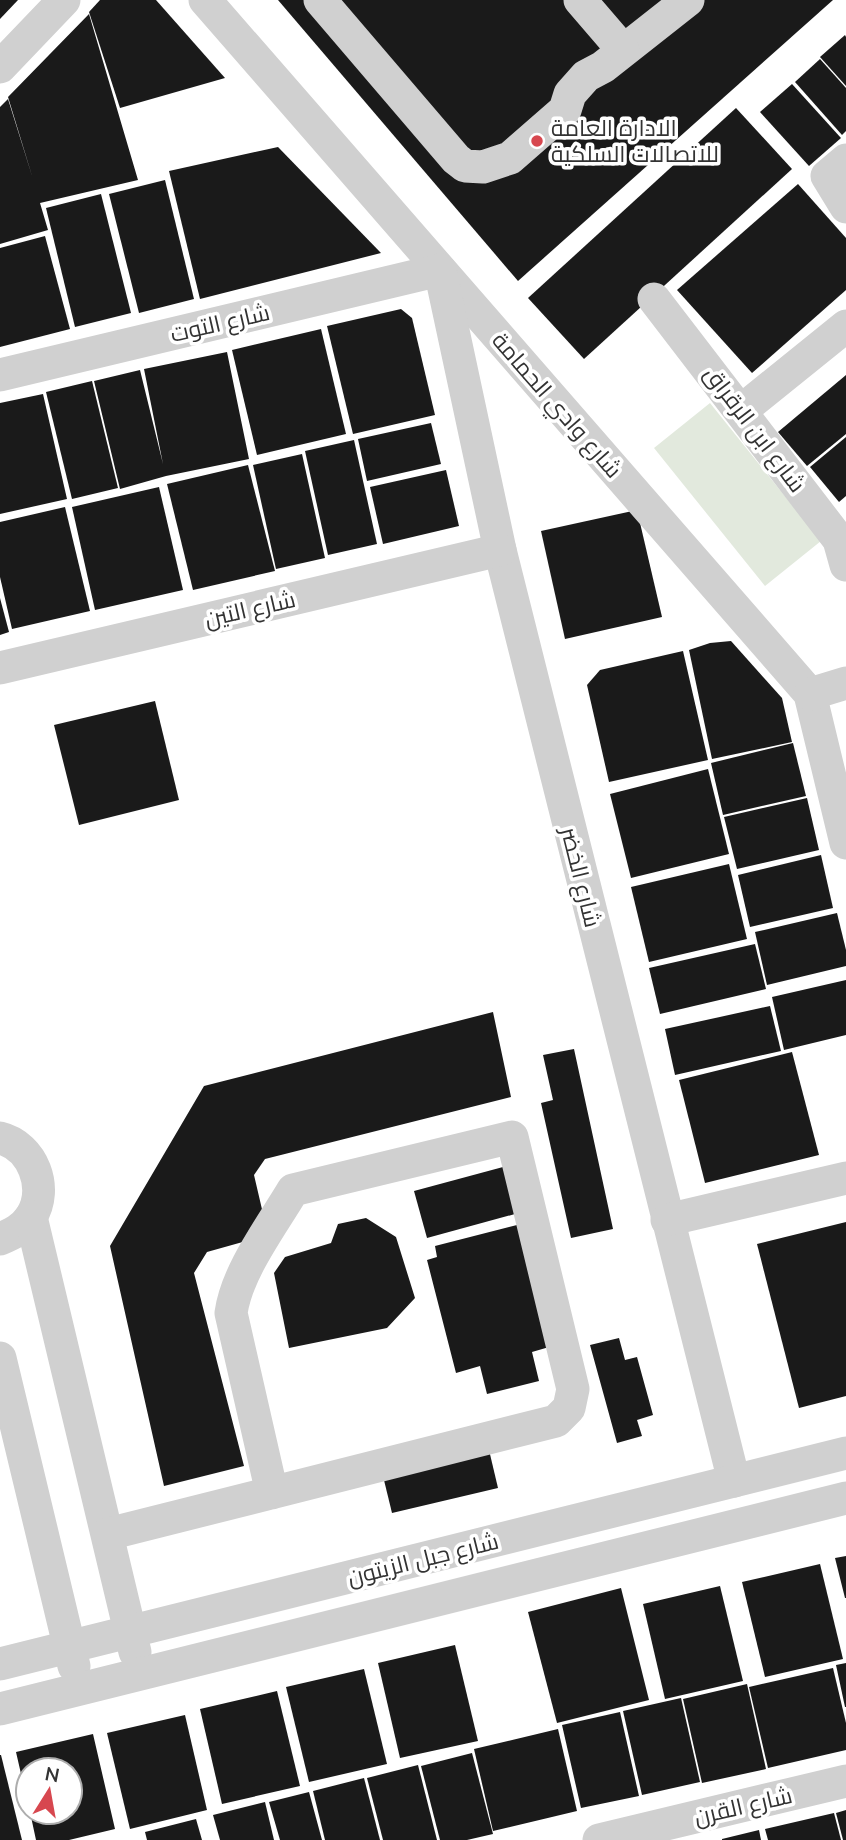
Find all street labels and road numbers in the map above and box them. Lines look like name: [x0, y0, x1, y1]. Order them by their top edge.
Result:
street label: شارع التوت: [167, 297, 273, 350]
street label: شارع وادي الحمامة: [483, 326, 629, 486]
street label: شارع ابن الرقراق: [697, 360, 812, 499]
street label: شارع التين: [202, 584, 299, 635]
street label: شارع الخضر: [553, 822, 608, 931]
street label: شارع جبل الزيتون: [344, 1526, 502, 1593]
street label: شارع القرن: [691, 1780, 795, 1833]

